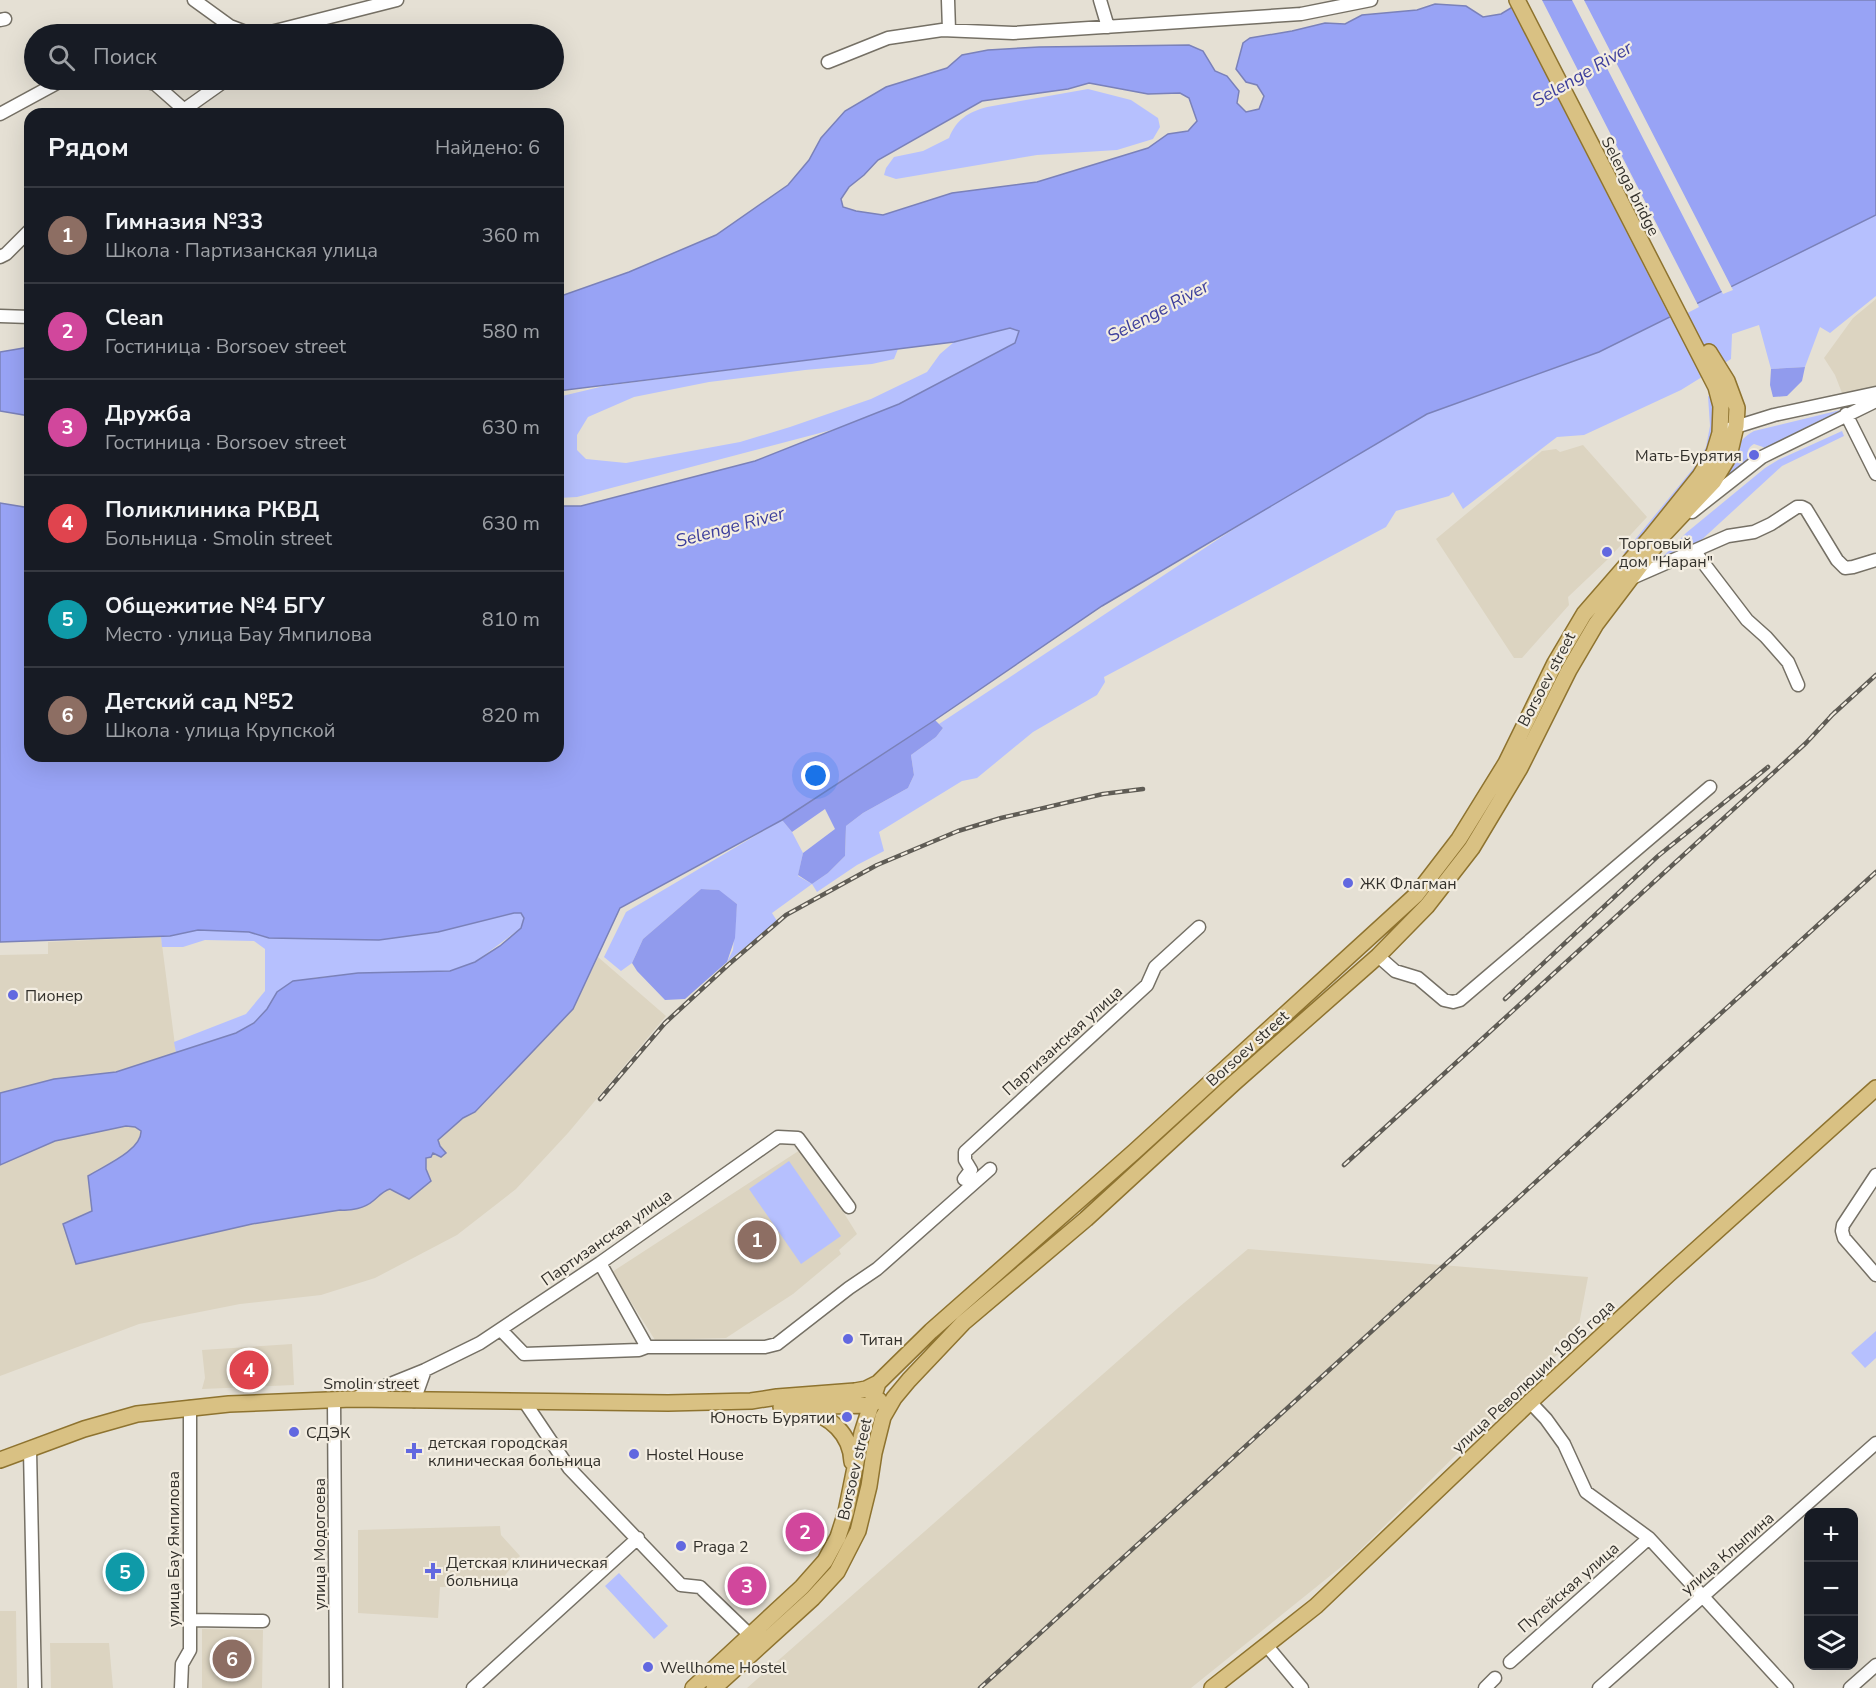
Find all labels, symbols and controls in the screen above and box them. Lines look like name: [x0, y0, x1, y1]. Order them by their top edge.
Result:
search box: [24, 24, 564, 90]
water label: Selenge River: [1528, 35, 1637, 112]
icon: search: [45, 41, 78, 74]
text: Поиск: [93, 42, 157, 72]
text: Рядом: [48, 130, 129, 165]
street label: Selenga bridge: [1596, 133, 1665, 240]
text: Найдено: 6: [435, 134, 540, 161]
text: Гимназия №33: [105, 207, 263, 237]
text: 1: [62, 222, 74, 249]
text: 360 m: [482, 222, 540, 249]
text: Школа · Партизанская улица: [105, 237, 378, 264]
water label: Selenge River: [1103, 274, 1213, 348]
text: Clean: [105, 303, 164, 333]
text: 2: [62, 318, 74, 345]
text: 580 m: [482, 318, 540, 345]
text: Гостиница · Borsoev street: [105, 333, 346, 360]
text: Дружба: [105, 399, 191, 429]
text: 3: [62, 414, 74, 441]
text: 630 m: [482, 414, 540, 441]
text: Гостиница · Borsoev street: [105, 429, 346, 456]
place label: Мать-Бурятия: [1635, 445, 1742, 467]
marker: Мать-Бурятия: [1747, 448, 1761, 462]
text: Поликлиника РКВД: [105, 495, 319, 525]
water label: Selenge River: [673, 501, 788, 553]
text: 4: [62, 510, 74, 537]
text: 630 m: [482, 510, 540, 537]
text: Больница · Smolin street: [105, 525, 332, 552]
place label: Торговый дом "Наран": [1619, 533, 1713, 573]
marker: Торговый дом "Наран": [1600, 545, 1614, 559]
text: Общежитие №4 БГУ: [105, 591, 325, 621]
text: 5: [62, 606, 74, 633]
text: 810 m: [482, 606, 540, 633]
text: Место · улица Бау Ямпилова: [105, 621, 372, 648]
street label: Borsoev street: [1513, 628, 1581, 731]
text: Детский сад №52: [105, 687, 294, 717]
text: 6: [62, 702, 74, 729]
text: 820 m: [482, 702, 540, 729]
text: Школа · улица Крупской: [105, 717, 335, 744]
your location: [801, 761, 830, 790]
place label: ЖК Флагман: [1360, 873, 1457, 895]
marker: ЖК Флагман: [1341, 876, 1355, 890]
street label: Партизанская улица: [998, 981, 1127, 1101]
place label: Пионер: [25, 985, 83, 1007]
marker: Пионер: [6, 988, 20, 1002]
street label: Borsoev street: [1202, 1005, 1294, 1092]
street label: Партизанская улица: [537, 1184, 676, 1291]
pin: 1: [738, 1218, 777, 1262]
street label: улица Революции 1905 года: [1447, 1295, 1620, 1458]
place label: Титан: [860, 1329, 903, 1351]
marker: Титан: [841, 1332, 855, 1346]
pin: 4: [230, 1348, 268, 1392]
street label: Smolin street: [323, 1373, 419, 1395]
place label: Юность Бурятии: [710, 1407, 835, 1429]
marker: Юность Бурятии: [840, 1410, 854, 1424]
street label: Borsoev street: [833, 1416, 877, 1522]
place label: СДЭК: [306, 1422, 351, 1444]
marker: СДЭК: [287, 1425, 301, 1439]
place label: детская городская клиническая больница: [428, 1432, 601, 1472]
marker: детская городская клиническая больница: [405, 1442, 423, 1460]
place label: Hostel House: [646, 1444, 744, 1466]
marker: Hostel House: [627, 1447, 641, 1461]
street label: улица Бау Ямпилова: [163, 1471, 185, 1627]
street label: улица Модогоева: [309, 1478, 331, 1610]
street label: улица Клыпина: [1676, 1507, 1779, 1600]
map controls: [1804, 1508, 1858, 1670]
button: +: [1804, 1508, 1858, 1562]
pin: 2: [786, 1510, 824, 1555]
place label: Praga 2: [693, 1536, 749, 1558]
street label: Путейская улица: [1513, 1538, 1624, 1638]
marker: Praga 2: [674, 1539, 688, 1553]
pin: 5: [106, 1550, 144, 1594]
place label: Детская клиническая больница: [446, 1552, 608, 1592]
marker: Детская клиническая больница: [424, 1562, 442, 1580]
button: −: [1804, 1562, 1858, 1616]
pin: 3: [728, 1564, 766, 1608]
button: layers: [1804, 1616, 1858, 1670]
pin: 6: [212, 1636, 252, 1682]
place label: Wellhome Hostel: [660, 1657, 787, 1679]
marker: Wellhome Hostel: [641, 1660, 655, 1674]

